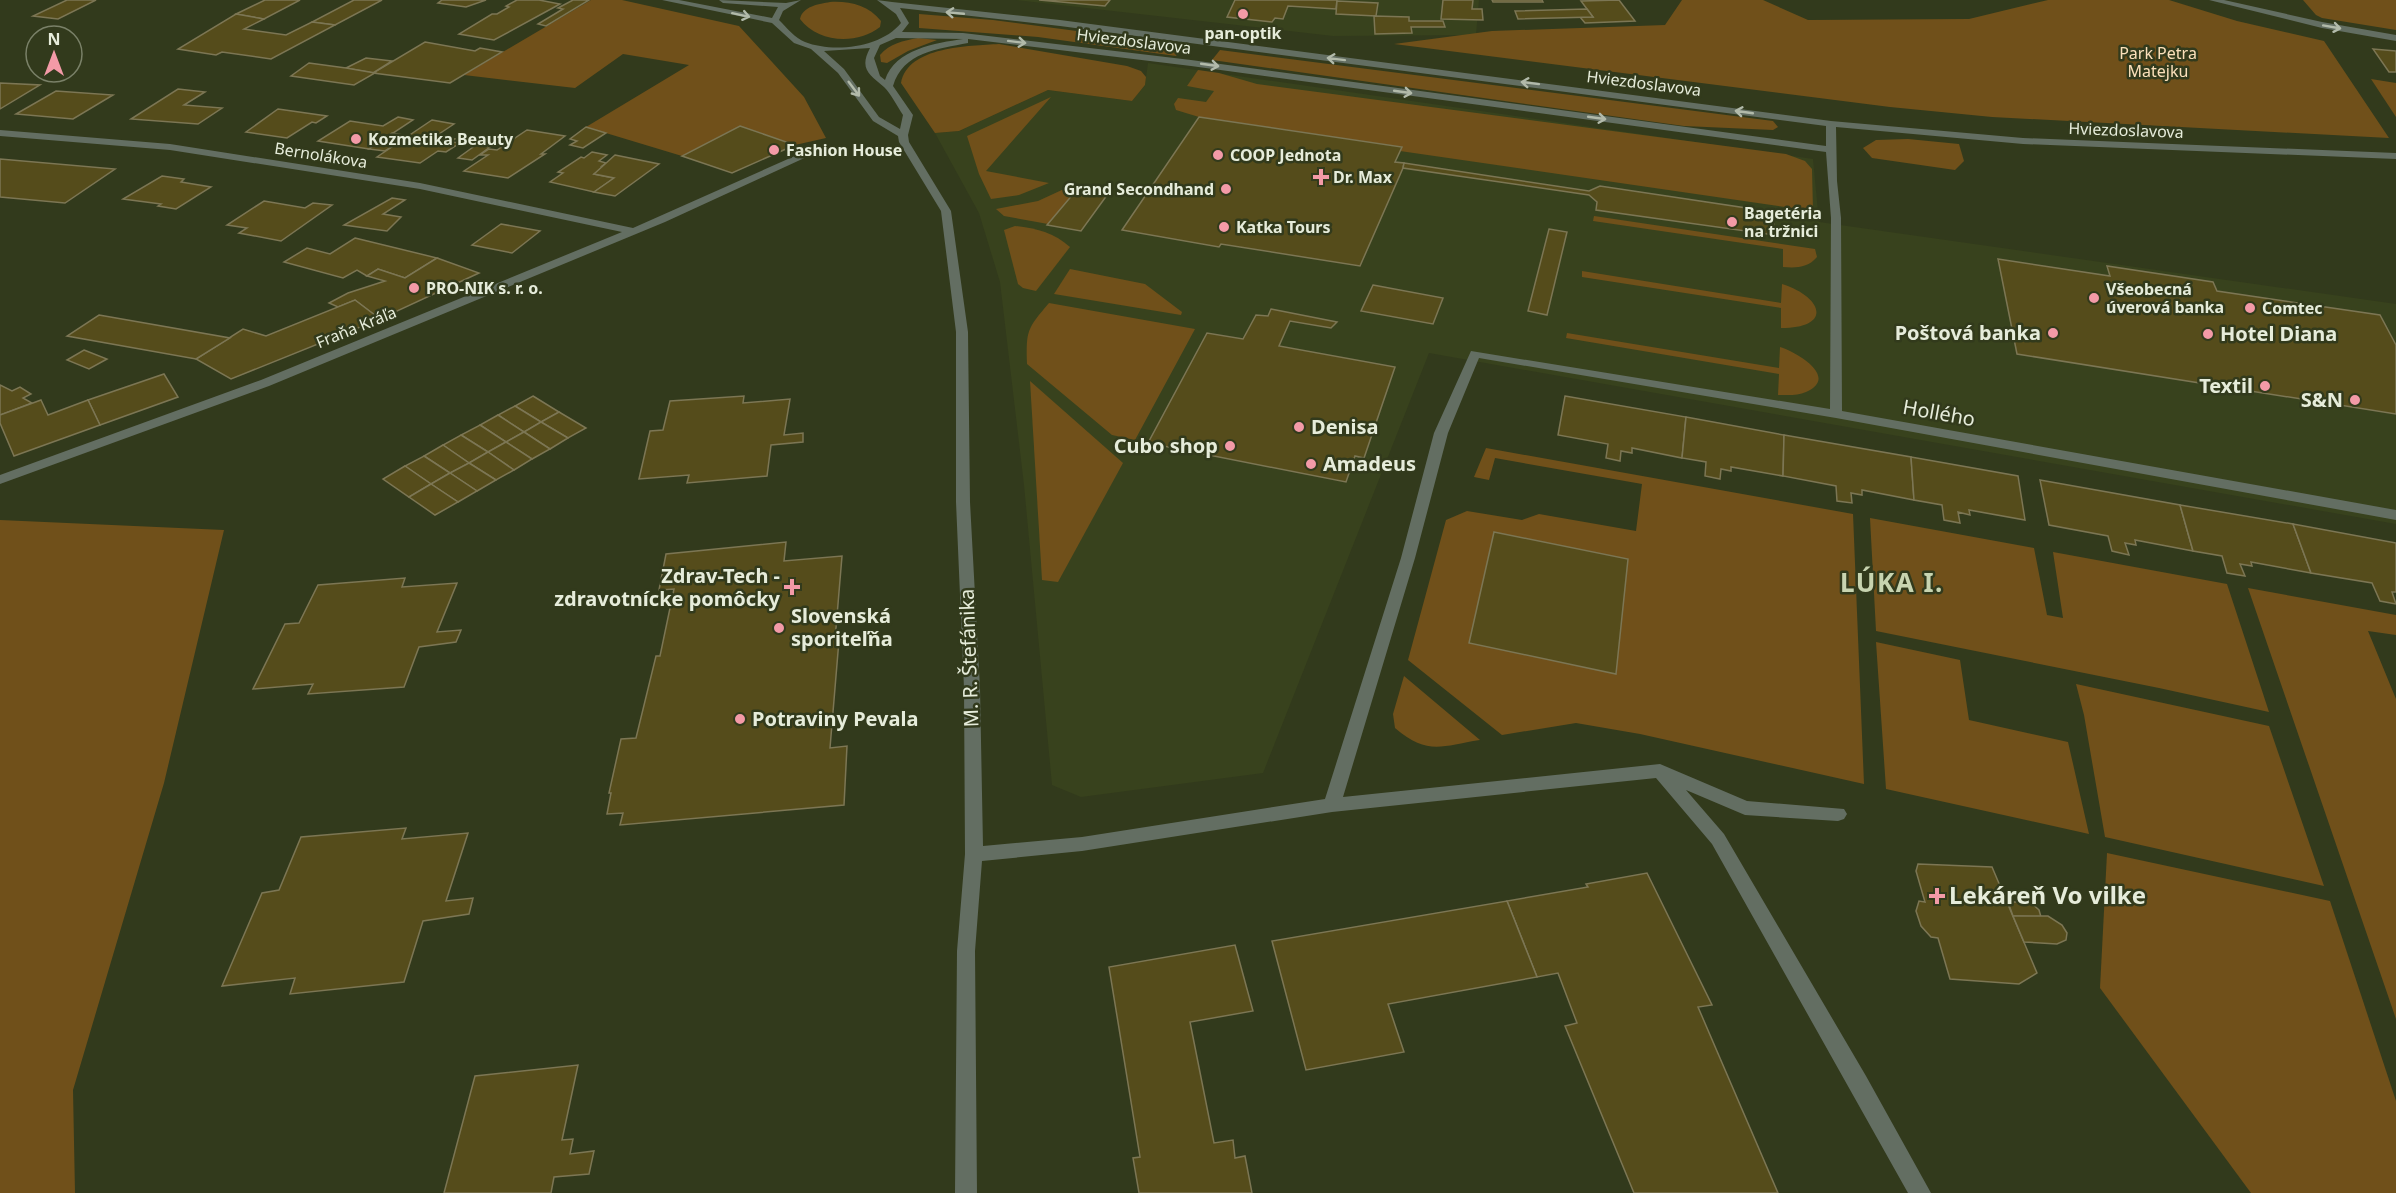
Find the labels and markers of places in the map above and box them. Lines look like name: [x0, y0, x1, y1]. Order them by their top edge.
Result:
marker: pan-optik: [1236, 7, 1250, 21]
place label: pan-optik: [1205, 22, 1282, 44]
place label: Kozmetika Beauty: [368, 128, 514, 150]
marker: Kozmetika Beauty: [349, 132, 363, 146]
place label: Fashion House: [786, 139, 902, 161]
marker: Fashion House: [767, 143, 781, 157]
place label: COOP Jednota: [1230, 144, 1341, 166]
marker: COOP Jednota: [1211, 148, 1225, 162]
place label: Dr. Max: [1333, 166, 1393, 188]
marker: Dr. Max: [1314, 170, 1328, 184]
place label: Grand Secondhand: [1064, 178, 1214, 200]
marker: Grand Secondhand: [1219, 182, 1233, 196]
place label: Bagetéria na tržnici: [1744, 202, 1822, 242]
marker: Bagetéria na tržnici: [1725, 215, 1739, 229]
place label: Katka Tours: [1236, 216, 1331, 238]
marker: Katka Tours: [1217, 220, 1231, 234]
place label: PRO-NIK s. r. o.: [426, 277, 543, 299]
place label: Všeobecná úverová banka: [2106, 278, 2224, 318]
marker: PRO-NIK s. r. o.: [407, 281, 421, 295]
marker: Všeobecná úverová banka: [2087, 291, 2101, 305]
place label: Comtec: [2262, 297, 2323, 319]
marker: Comtec: [2243, 301, 2257, 315]
place label: Poštová banka: [1895, 319, 2041, 346]
place label: Hotel Diana: [2220, 320, 2337, 347]
marker: Poštová banka: [2046, 326, 2060, 340]
marker: Hotel Diana: [2201, 327, 2215, 341]
place label: Textil: [2199, 372, 2253, 399]
marker: Textil: [2258, 379, 2272, 393]
place label: S&N: [2301, 386, 2343, 413]
marker: S&N: [2348, 393, 2362, 407]
place label: Denisa: [1311, 413, 1379, 440]
marker: Denisa: [1292, 420, 1306, 434]
place label: Cubo shop: [1114, 432, 1218, 459]
marker: Cubo shop: [1223, 439, 1237, 453]
place label: Amadeus: [1323, 450, 1416, 477]
marker: Amadeus: [1304, 457, 1318, 471]
place label: Zdrav-Tech - zdravotnícke pomôcky: [554, 562, 781, 612]
marker: Zdrav-Tech - zdravotnícke pomôcky: [785, 580, 799, 594]
place label: Slovenská sporiteľňa: [791, 602, 893, 652]
marker: Slovenská sporiteľňa: [772, 621, 786, 635]
place label: Potraviny Pevala: [752, 705, 918, 732]
marker: Potraviny Pevala: [733, 712, 747, 726]
place label: Lekáreň Vo vilke: [1949, 878, 2146, 911]
marker: Lekáreň Vo vilke: [1930, 889, 1944, 903]

